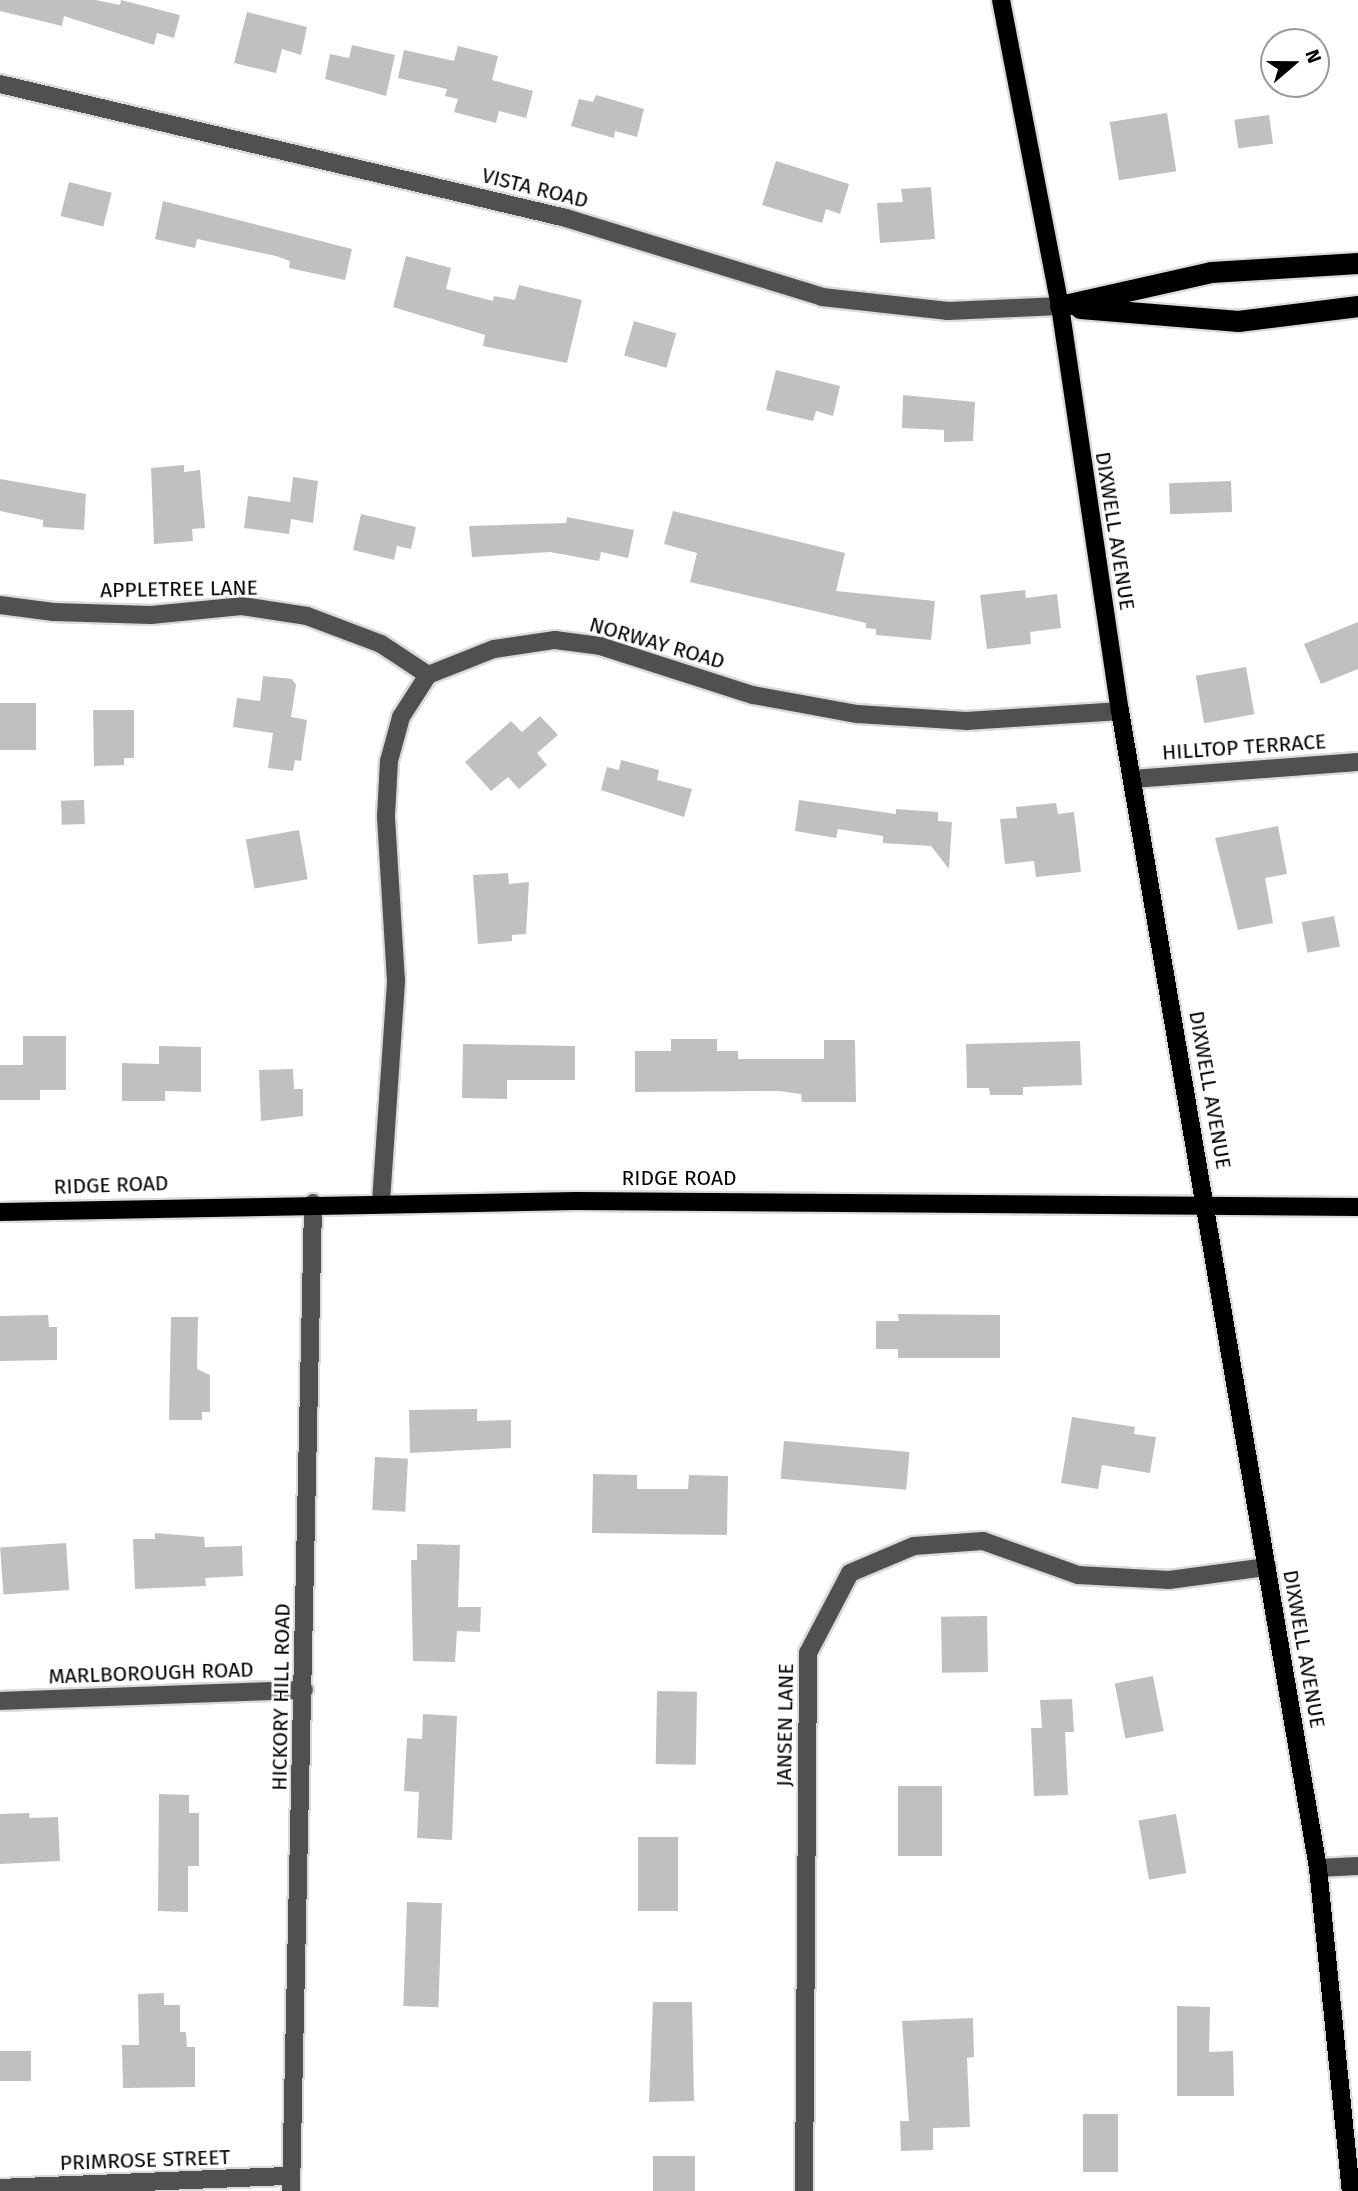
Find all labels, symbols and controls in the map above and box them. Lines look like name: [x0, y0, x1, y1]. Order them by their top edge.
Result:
north arrow: [1260, 28, 1330, 98]
text: N: [1300, 46, 1326, 66]
street label: VISTA ROAD: [479, 163, 591, 213]
street label: DIXWELL AVENUE: [1090, 450, 1140, 612]
street label: APPLETREE LANE: [100, 575, 258, 603]
street label: NORWAY ROAD: [587, 612, 727, 674]
street label: HILLTOP TERRACE: [1161, 729, 1327, 765]
street label: DIXWELL AVENUE: [1184, 1009, 1236, 1171]
street label: RIDGE ROAD: [622, 1165, 736, 1191]
street label: RIDGE ROAD: [53, 1170, 169, 1200]
street label: DIXWELL AVENUE: [1278, 1568, 1330, 1730]
street label: HICKORY HILL ROAD: [267, 1603, 295, 1791]
street label: MARLBOROUGH ROAD: [48, 1657, 254, 1689]
street label: JANSEN LANE: [771, 1663, 799, 1787]
street label: PRIMROSE STREET: [59, 2144, 231, 2176]

